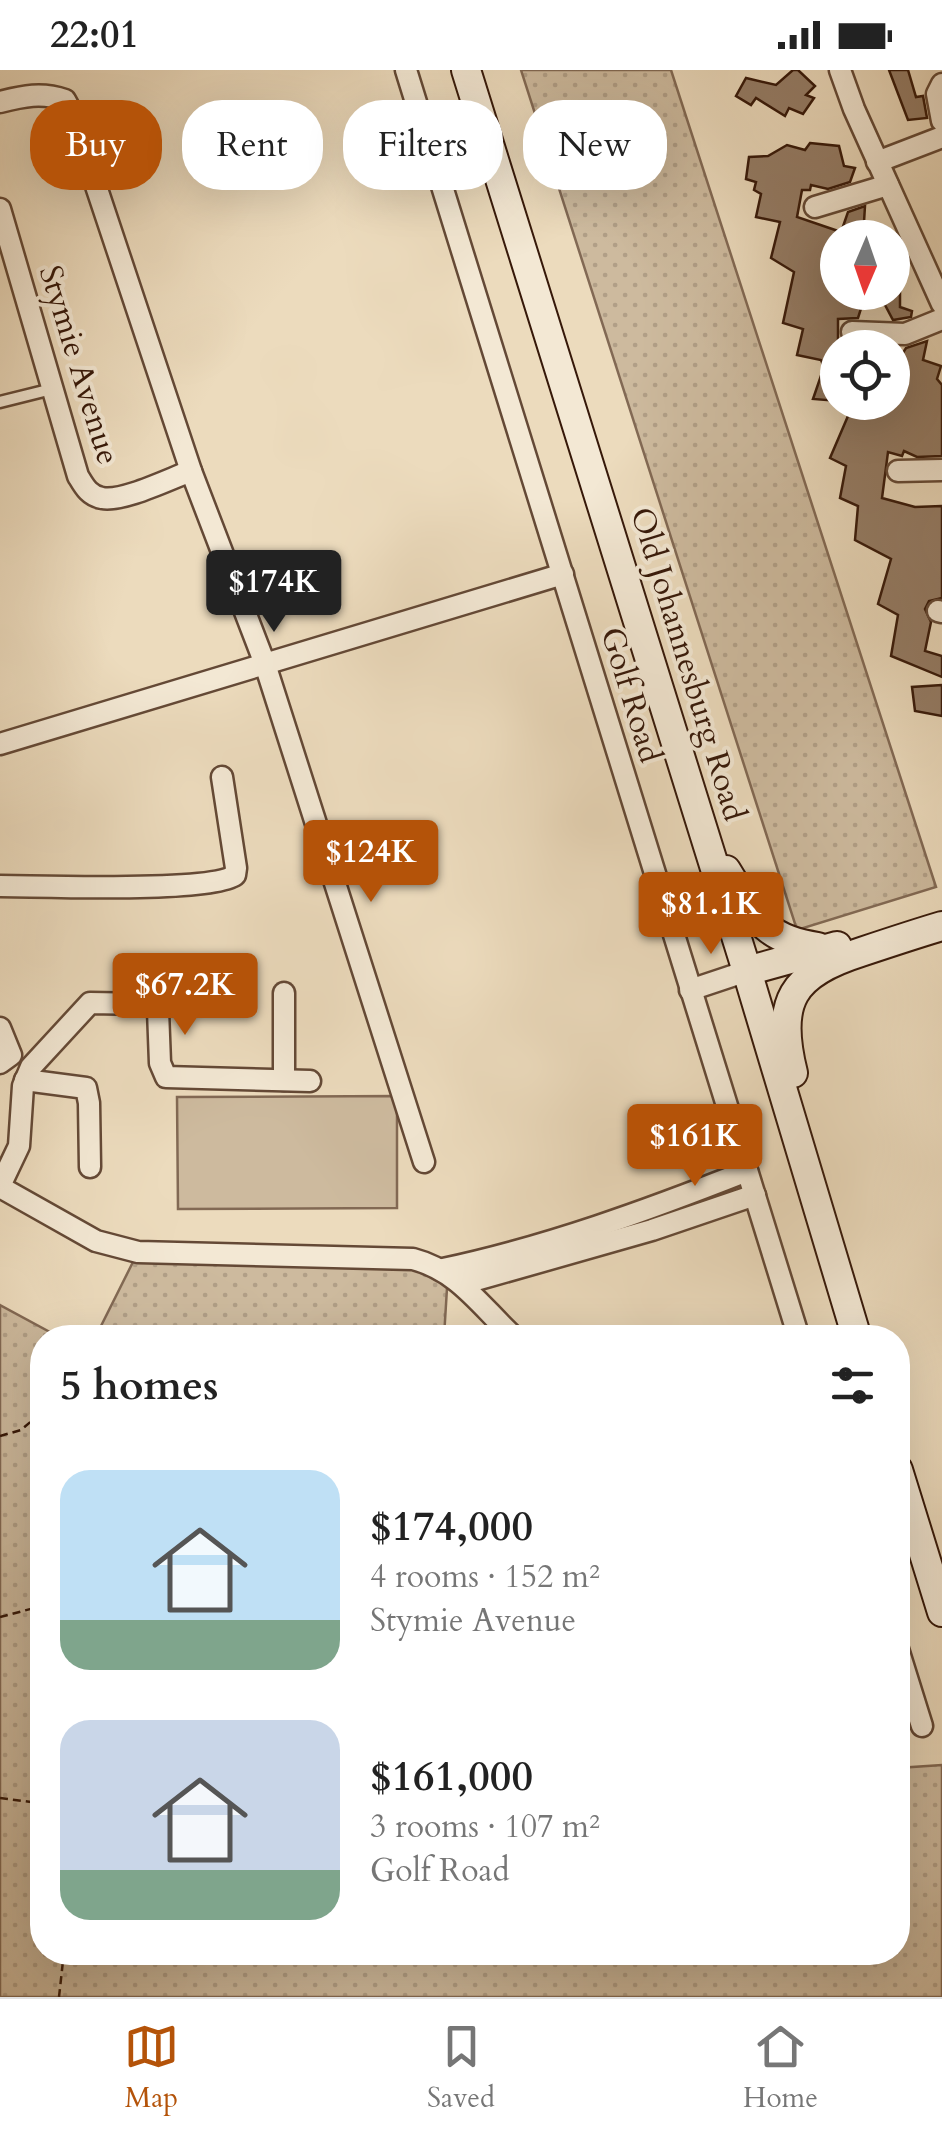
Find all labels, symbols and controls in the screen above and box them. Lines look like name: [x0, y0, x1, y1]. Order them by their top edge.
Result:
text: 22:01: [50, 9, 139, 61]
chip: Buy: [30, 100, 162, 190]
chip: Rent: [182, 100, 323, 190]
chip: Filters: [343, 100, 503, 190]
chip: New: [523, 100, 667, 190]
north arrow: [820, 220, 910, 310]
map controls: [820, 220, 910, 420]
street label: Stymie Avenue: [28, 260, 130, 470]
button: locate: [820, 330, 910, 420]
street label: Old Johannesburg Road: [619, 502, 757, 826]
pin: $174K: [204, 550, 344, 635]
text: $174K: [228, 560, 320, 604]
street label: Golf Road: [590, 622, 672, 768]
pin: $124K: [301, 820, 441, 905]
text: $124K: [325, 830, 417, 874]
pin: $81.1K: [630, 872, 792, 957]
text: $81.1K: [661, 882, 761, 926]
pin: $67.2K: [104, 953, 266, 1038]
text: $67.2K: [135, 963, 235, 1007]
pin: $161K: [625, 1104, 765, 1189]
text: $161K: [649, 1114, 741, 1158]
text: 5 homes: [60, 1357, 218, 1414]
icon: filters: [825, 1358, 880, 1413]
text: $174,000: [370, 1498, 533, 1555]
icon: home: [140, 1510, 260, 1630]
text: 4 rooms · 152 m²: [370, 1555, 600, 1599]
text: Stymie Avenue: [370, 1599, 576, 1643]
text: $161,000: [370, 1748, 533, 1805]
icon: home: [140, 1760, 260, 1880]
text: 3 rooms · 107 m²: [370, 1805, 600, 1849]
text: Golf Road: [370, 1849, 509, 1893]
tab: Map: [124, 2019, 179, 2117]
tab: Saved: [427, 2019, 495, 2117]
tab: Home: [743, 2019, 818, 2117]

